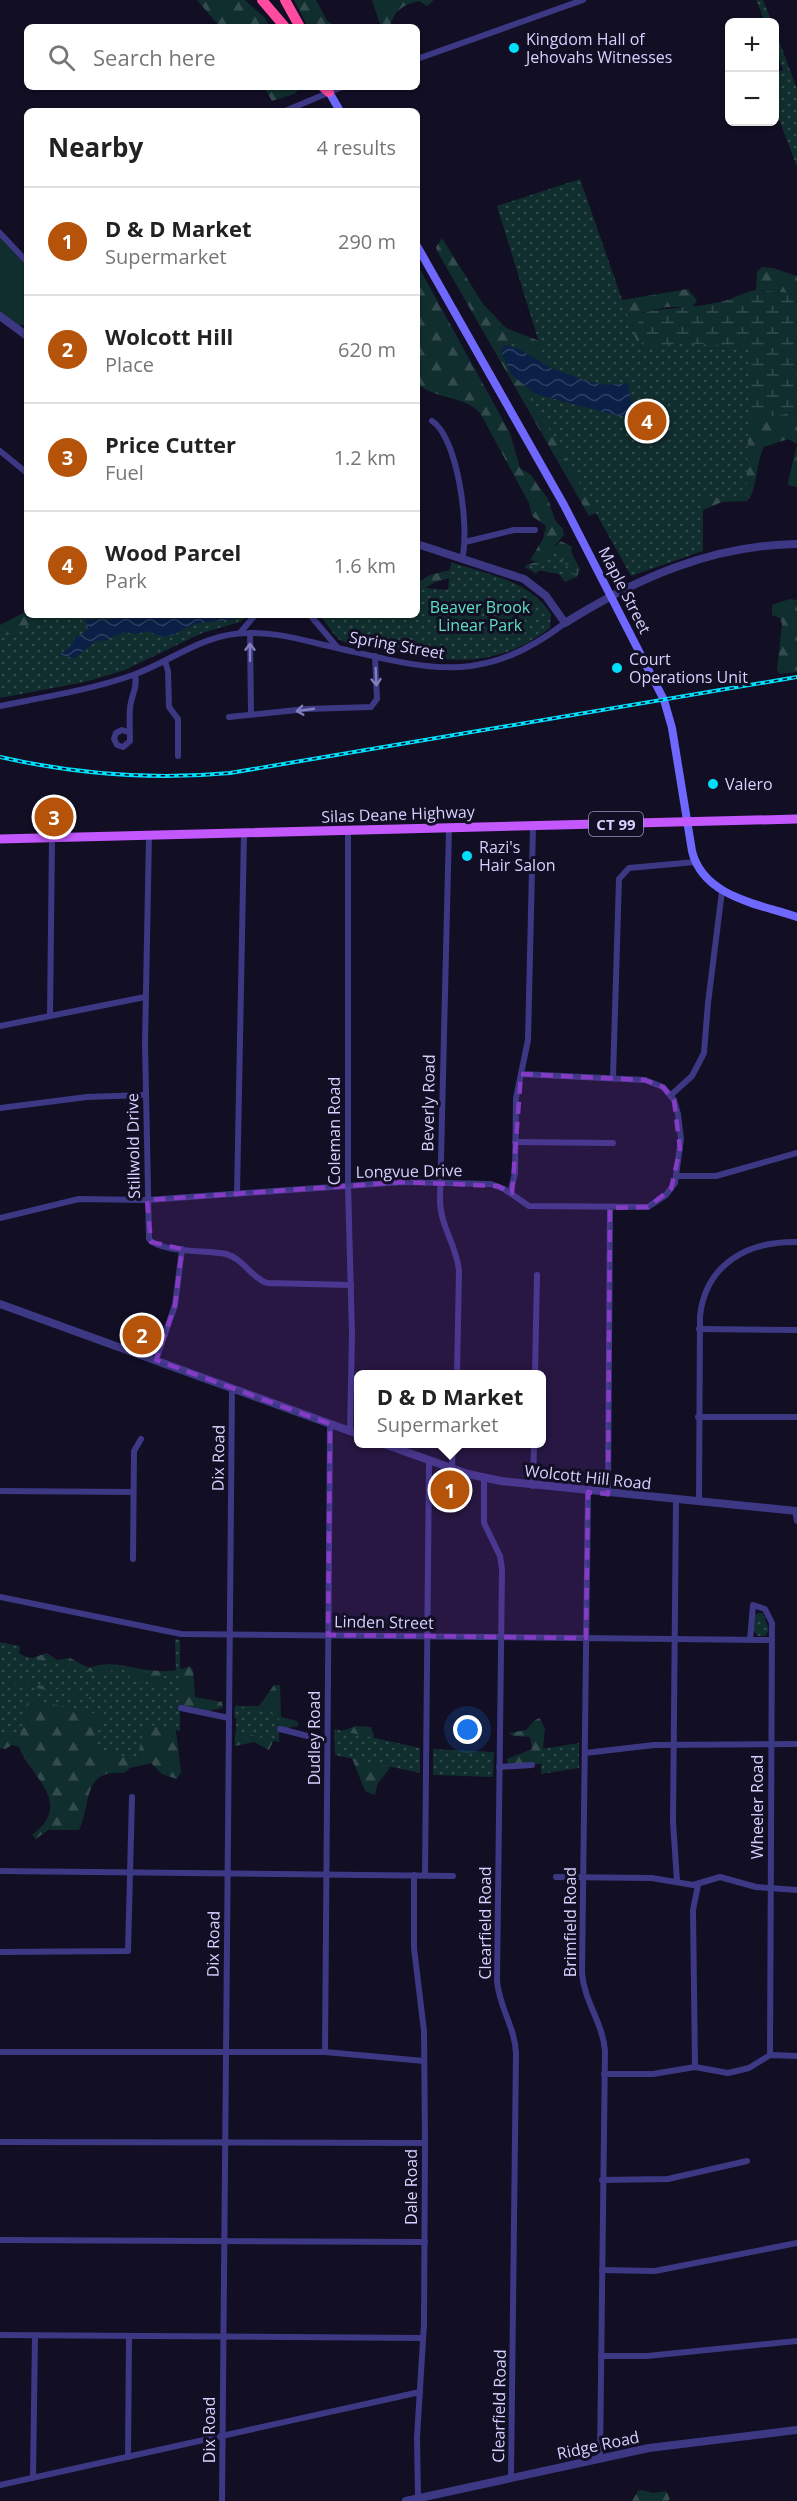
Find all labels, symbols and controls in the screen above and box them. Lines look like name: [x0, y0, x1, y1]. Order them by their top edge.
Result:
map controls: [725, 18, 779, 126]
button: +: [725, 18, 779, 72]
search box: [24, 24, 420, 90]
place label: Kingdom Hall of Jehovahs Witnesses: [524, 28, 672, 68]
icon: search: [45, 41, 78, 74]
marker: Kingdom Hall of Jehovahs Witnesses: [507, 41, 521, 55]
text: Search here: [93, 42, 216, 72]
button: −: [725, 72, 779, 126]
text: Nearby: [48, 129, 143, 165]
text: 4 results: [316, 134, 396, 161]
text: D & D Market: [105, 213, 251, 243]
text: 1: [62, 228, 73, 255]
text: 290 m: [338, 228, 396, 255]
text: Supermarket: [105, 243, 227, 270]
text: Wolcott Hill: [105, 321, 233, 351]
text: 2: [62, 336, 73, 363]
text: 620 m: [338, 336, 396, 363]
text: Place: [105, 351, 154, 378]
pin: 4: [628, 398, 666, 444]
text: Price Cutter: [105, 429, 236, 459]
text: 3: [62, 444, 73, 471]
text: 1.2 km: [334, 444, 396, 471]
text: Fuel: [105, 459, 144, 486]
text: Wood Parcel: [105, 537, 241, 567]
street label: Maple Street: [594, 543, 656, 638]
text: 4: [62, 552, 73, 579]
text: 1.6 km: [334, 552, 396, 579]
text: Park: [105, 567, 147, 594]
park label: Beaver Brook Linear Park: [430, 596, 531, 636]
street label: Spring Street: [348, 626, 447, 664]
one-way arrow: [244, 643, 256, 663]
place label: Court Operations Unit: [629, 648, 748, 688]
marker: Court Operations Unit: [610, 661, 624, 675]
one-way arrow: [370, 667, 381, 687]
one-way arrow: [296, 704, 316, 715]
place label: Valero: [725, 773, 773, 795]
marker: Valero: [706, 777, 720, 791]
pin: 3: [34, 794, 74, 840]
street label: Silas Deane Highway: [321, 800, 476, 828]
road number: CT 99: [589, 812, 643, 836]
place label: Razi's Hair Salon: [479, 836, 556, 876]
marker: Razi's Hair Salon: [460, 849, 474, 863]
street label: Beverly Road: [416, 1054, 440, 1152]
street label: Coleman Road: [323, 1077, 345, 1185]
street label: Stillwold Drive: [121, 1093, 145, 1199]
street label: Longvue Drive: [356, 1159, 462, 1183]
pin: 2: [122, 1312, 162, 1358]
popup: [354, 1370, 546, 1448]
text: D & D Market: [377, 1381, 523, 1411]
text: Supermarket: [377, 1411, 498, 1438]
street label: Dix Road: [206, 1425, 230, 1491]
street label: Wolcott Hill Road: [523, 1459, 653, 1495]
pin: 1: [430, 1468, 470, 1512]
street label: Linden Street: [334, 1610, 434, 1634]
street label: Dudley Road: [303, 1691, 325, 1785]
your location: [453, 1715, 482, 1744]
street label: Wheeler Road: [746, 1755, 768, 1859]
street label: Clearfield Road: [474, 1866, 496, 1980]
street label: Brimfield Road: [559, 1867, 581, 1977]
street label: Dix Road: [201, 1911, 225, 1977]
street label: Dale Road: [400, 2149, 422, 2225]
street label: Clearfield Road: [487, 2349, 511, 2463]
street label: Dix Road: [198, 2397, 220, 2463]
street label: Ridge Road: [555, 2426, 641, 2464]

